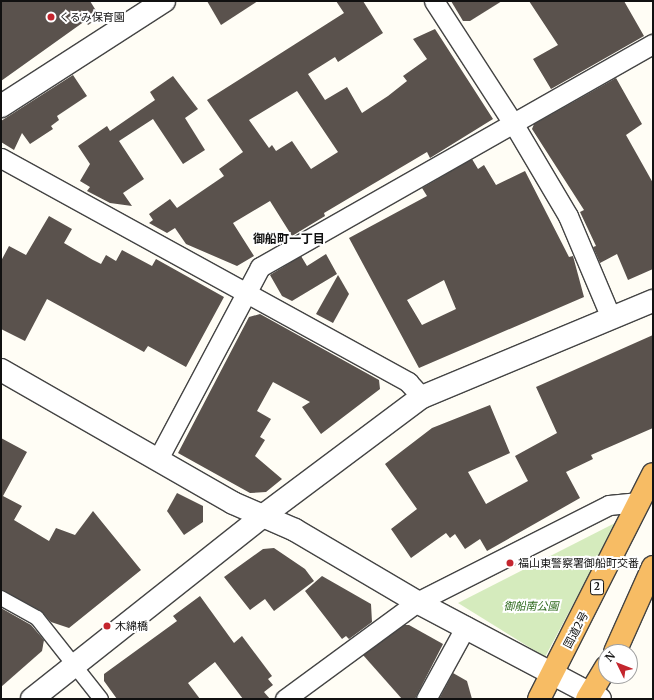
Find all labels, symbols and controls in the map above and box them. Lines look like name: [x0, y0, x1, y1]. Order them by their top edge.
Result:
place label: くるみ保育園: [59, 10, 125, 24]
marker: くるみ保育園: [46, 12, 56, 22]
district label: 御船町一丁目: [253, 232, 325, 246]
place label: 福山東警察署御船町交番: [518, 556, 639, 570]
marker: 福山東警察署御船町交番: [505, 558, 515, 568]
road number: 2: [590, 579, 604, 595]
park label: 御船南公園: [504, 599, 558, 613]
street label: 国道2号: [561, 609, 591, 651]
place label: 木綿橋: [115, 619, 148, 633]
marker: 木綿橋: [102, 621, 112, 631]
north arrow: [598, 644, 638, 684]
text: N: [602, 649, 618, 664]

